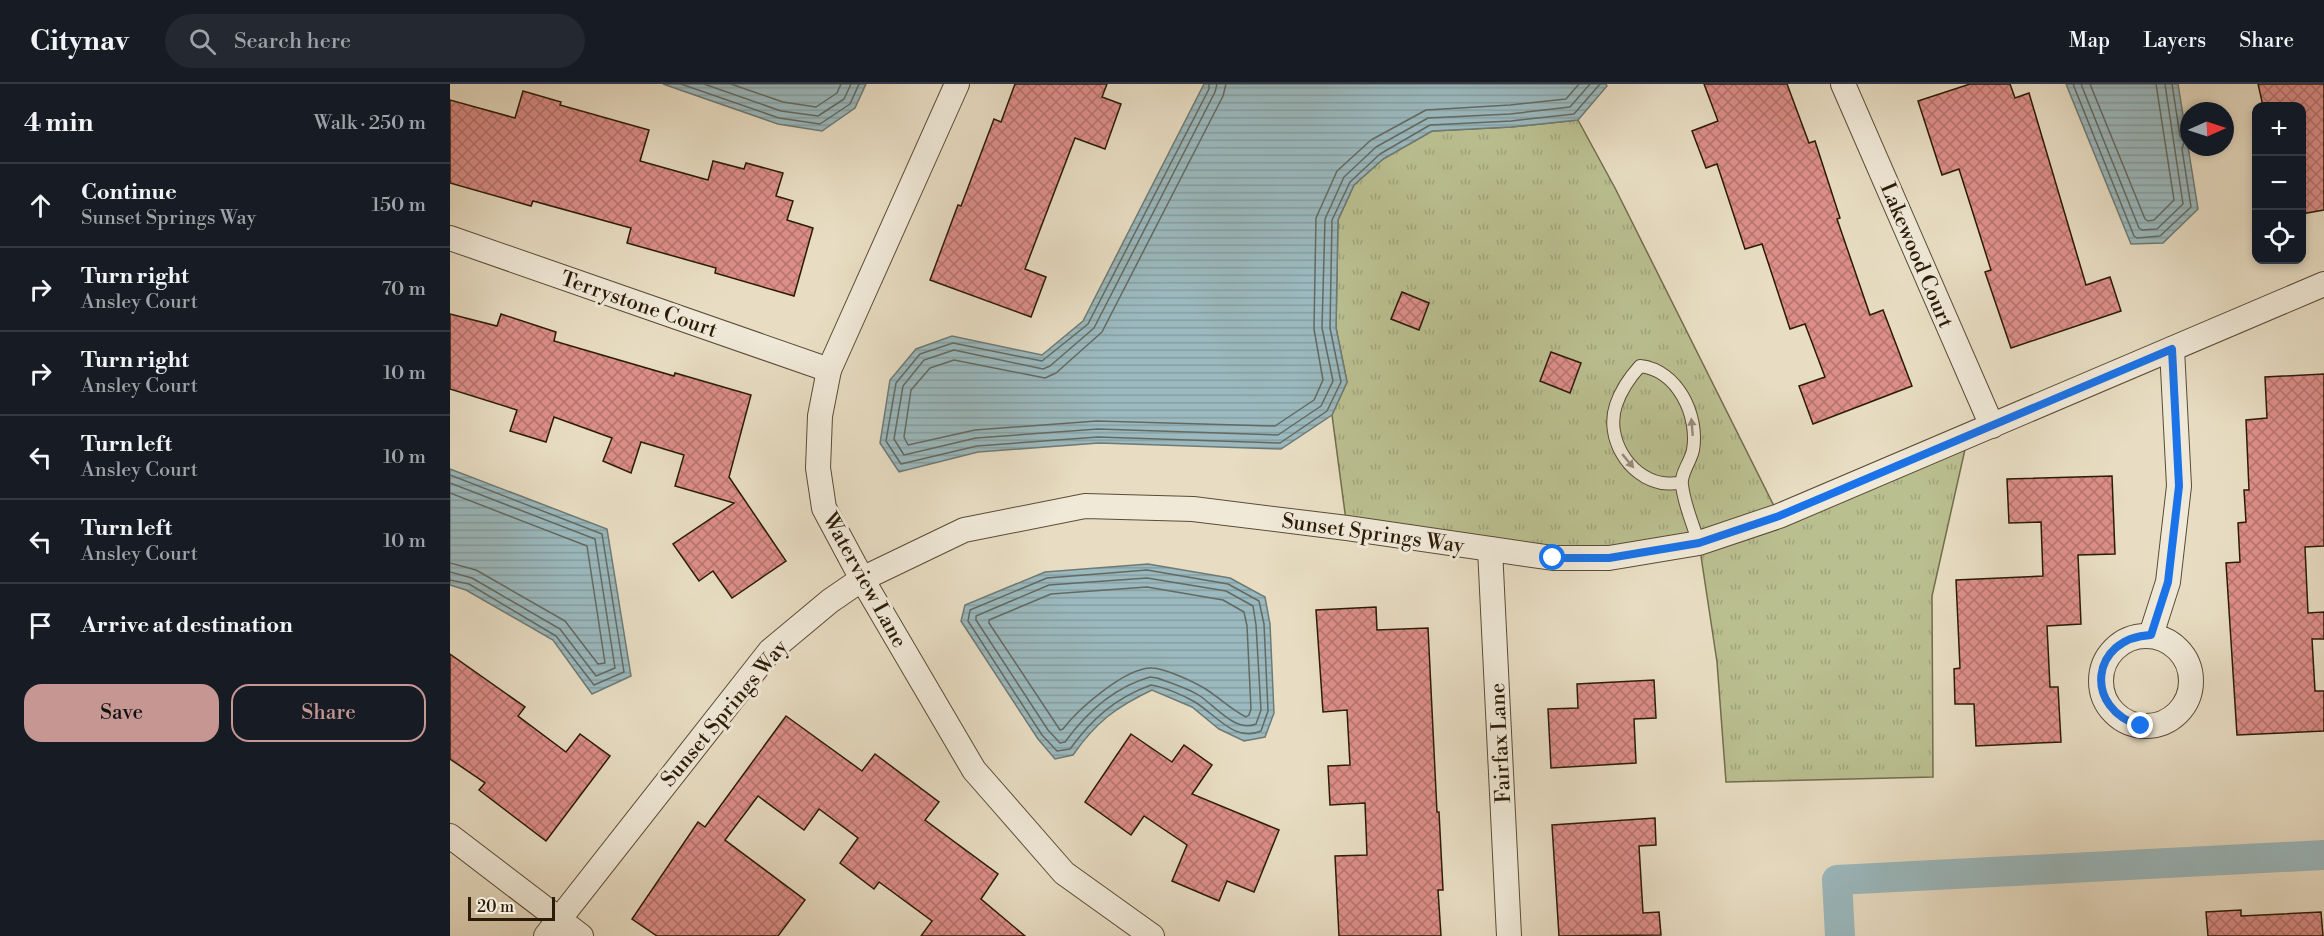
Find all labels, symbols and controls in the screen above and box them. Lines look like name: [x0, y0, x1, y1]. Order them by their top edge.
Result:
search box: [165, 14, 585, 68]
text: Citynav: [30, 24, 129, 59]
icon: search: [186, 25, 219, 58]
text: Search here: [234, 28, 351, 55]
text: Map: [2069, 28, 2110, 54]
text: Layers: [2143, 28, 2206, 54]
text: Share: [2239, 28, 2294, 54]
north arrow: [2180, 102, 2234, 156]
map controls: [2252, 102, 2306, 264]
button: +: [2252, 102, 2306, 156]
text: 4 min: [24, 107, 94, 139]
text: Walk · 250 m: [314, 111, 426, 136]
button: −: [2252, 156, 2306, 210]
text: Continue: [81, 179, 177, 206]
street label: Lakewood Court: [1874, 179, 1959, 332]
icon: ahead: [24, 189, 57, 222]
text: 150 m: [371, 193, 426, 218]
text: Sunset Springs Way: [81, 206, 256, 231]
button: locate: [2252, 210, 2306, 264]
text: Turn right: [81, 263, 189, 290]
street label: Terrystone Court: [557, 266, 721, 344]
icon: right: [24, 273, 57, 306]
text: 70 m: [382, 277, 426, 302]
text: Ansley Court: [81, 290, 198, 315]
text: Turn right: [81, 347, 189, 374]
icon: right: [24, 357, 57, 390]
text: 10 m: [383, 361, 426, 386]
text: Ansley Court: [81, 374, 198, 399]
one-way arrow: [1687, 417, 1697, 436]
text: Turn left: [81, 431, 172, 458]
icon: left: [24, 441, 57, 474]
text: 10 m: [383, 445, 426, 470]
one-way arrow: [1621, 453, 1634, 469]
text: Ansley Court: [81, 458, 198, 483]
street label: Waterview Lane: [816, 507, 912, 653]
street label: Sunset Springs Way: [1280, 508, 1467, 560]
text: Turn left: [81, 515, 172, 542]
icon: left: [24, 525, 57, 558]
text: 10 m: [383, 529, 426, 554]
text: Ansley Court: [81, 542, 198, 567]
route start: [1539, 544, 1565, 570]
icon: arrive: [24, 609, 57, 642]
text: Arrive at destination: [81, 612, 293, 639]
street label: Sunset Springs Way: [656, 634, 794, 792]
street label: Fairfax Lane: [1485, 682, 1517, 804]
button: Save: [24, 684, 219, 742]
button: Share: [231, 684, 426, 742]
route end: [2127, 712, 2153, 738]
scale bar: [468, 894, 555, 922]
text: 20 m: [477, 897, 514, 917]

